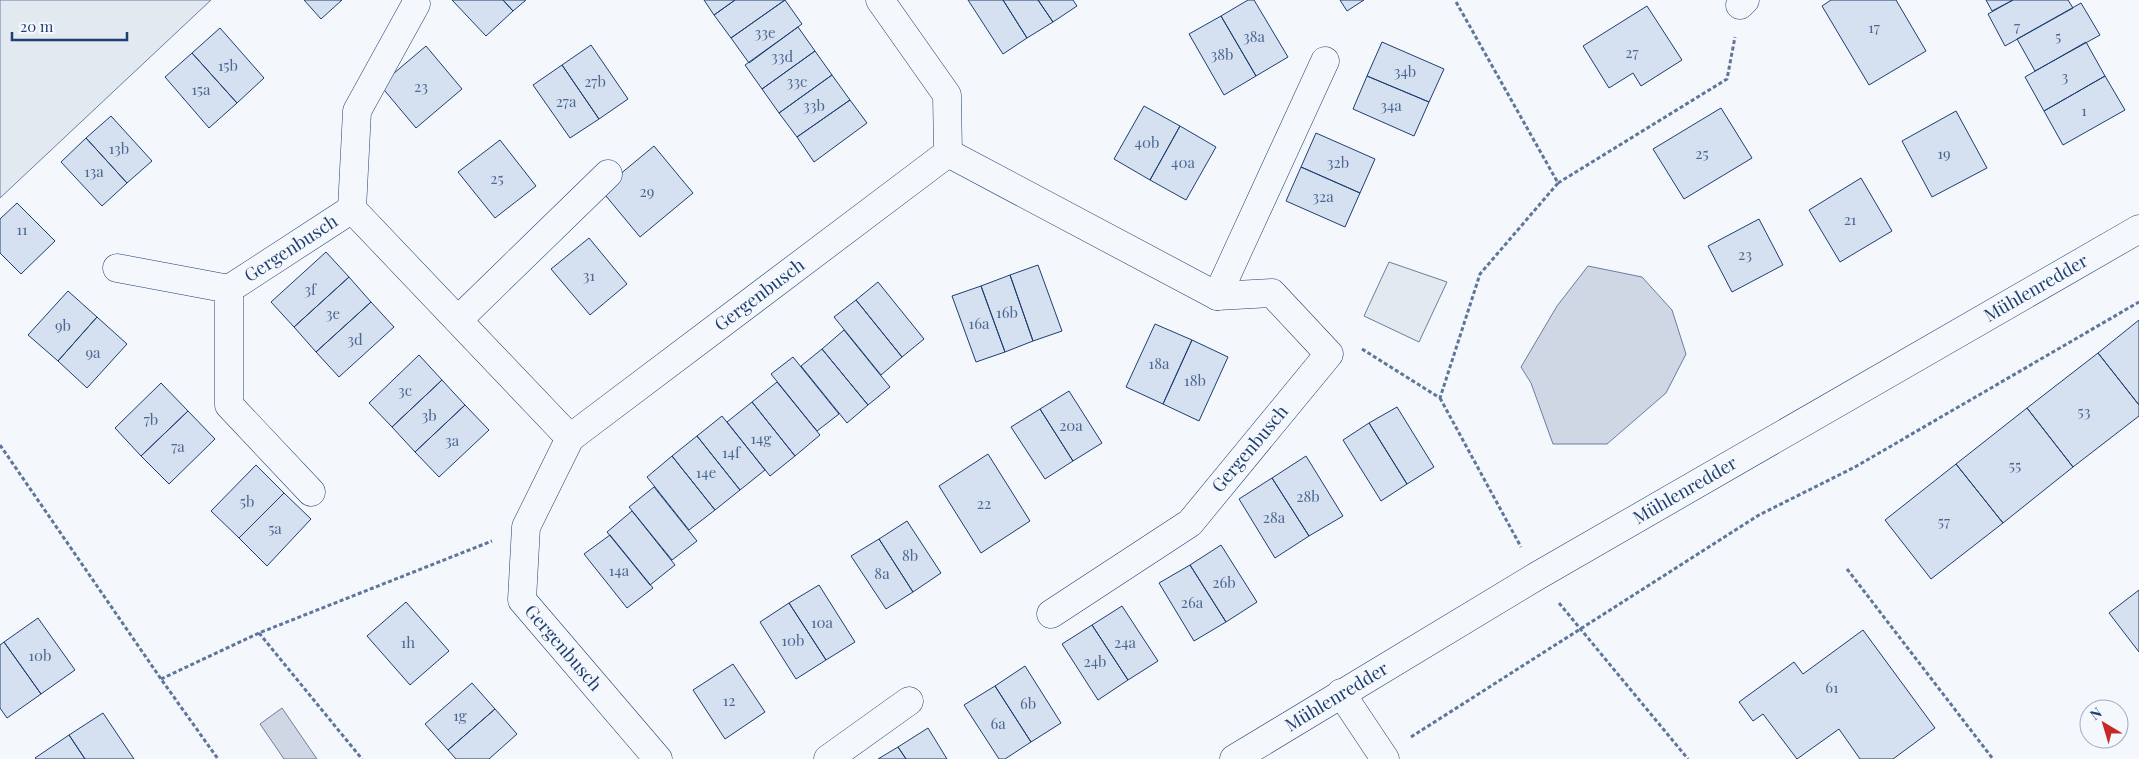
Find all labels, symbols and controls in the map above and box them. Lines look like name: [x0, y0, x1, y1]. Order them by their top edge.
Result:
scale bar: [12, 10, 128, 42]
text: 20 m: [20, 16, 54, 36]
house number: 7: [2014, 16, 2020, 36]
house number: 17: [1868, 17, 1880, 37]
house number: 33e: [754, 22, 776, 42]
house number: 38a: [1243, 26, 1266, 46]
house number: 5: [2055, 26, 2061, 46]
house number: 27: [1625, 42, 1639, 62]
house number: 38b: [1210, 44, 1234, 64]
house number: 33d: [771, 46, 793, 66]
house number: 15b: [218, 55, 238, 75]
house number: 34b: [1394, 61, 1416, 81]
house number: 3: [2062, 66, 2069, 86]
house number: 27b: [584, 71, 606, 91]
house number: 33c: [787, 71, 807, 91]
house number: 23: [414, 76, 428, 96]
house number: 15a: [191, 79, 211, 99]
house number: 27a: [556, 91, 577, 111]
house number: 33b: [803, 95, 825, 115]
house number: 34a: [1380, 95, 1402, 115]
house number: 1: [2081, 100, 2087, 120]
house number: 40b: [1135, 132, 1159, 152]
house number: 13b: [109, 138, 129, 158]
house number: 25: [1695, 143, 1709, 163]
house number: 19: [1937, 143, 1951, 163]
house number: 40a: [1171, 152, 1195, 172]
house number: 32b: [1327, 152, 1349, 172]
house number: 13a: [84, 161, 104, 181]
house number: 25: [490, 168, 504, 188]
house number: 29: [640, 181, 654, 201]
house number: 32a: [1312, 186, 1334, 206]
street label: Gergenbusch: [239, 208, 342, 287]
house number: 21: [1844, 209, 1857, 229]
house number: 11: [16, 219, 28, 239]
house number: 23: [1738, 244, 1752, 264]
street label: Mühlenredder: [1979, 248, 2092, 327]
street label: Gergenbusch: [709, 252, 809, 336]
house number: 31: [583, 265, 596, 285]
house number: 3f: [304, 279, 317, 299]
house number: 16b: [996, 302, 1018, 322]
house number: 3e: [326, 303, 340, 323]
house number: 16a: [969, 313, 990, 333]
house number: 9b: [55, 315, 71, 335]
house number: 3d: [347, 329, 363, 349]
house number: 9a: [85, 342, 101, 362]
house number: 18a: [1149, 353, 1170, 373]
house number: 18b: [1184, 370, 1206, 390]
house number: 3c: [398, 380, 412, 400]
street label: Gergenbusch: [1206, 399, 1293, 497]
house number: 53: [2078, 401, 2091, 421]
house number: 3b: [421, 405, 437, 425]
house number: 7b: [144, 409, 158, 429]
house number: 20a: [1059, 415, 1083, 435]
house number: 14g: [751, 428, 772, 448]
house number: 3a: [445, 430, 460, 450]
house number: 7a: [171, 436, 185, 456]
house number: 14f: [722, 442, 741, 462]
street label: Mühlenredder: [1628, 450, 1741, 529]
house number: 55: [2009, 455, 2021, 475]
house number: 14e: [696, 462, 716, 482]
house number: 28b: [1296, 486, 1320, 506]
house number: 5b: [240, 491, 254, 511]
house number: 22: [977, 493, 991, 513]
house number: 28a: [1263, 507, 1286, 527]
house number: 57: [1938, 511, 1950, 531]
house number: 5a: [268, 518, 282, 538]
house number: 8b: [902, 545, 918, 565]
house number: 14a: [609, 560, 630, 580]
house number: 8a: [874, 563, 890, 583]
house number: 26b: [1212, 572, 1236, 592]
house number: 26a: [1181, 592, 1204, 612]
street label: Gergenbusch: [520, 599, 608, 696]
house number: 10a: [811, 612, 834, 632]
house number: 10b: [782, 630, 805, 650]
house number: 1h: [401, 632, 415, 652]
house number: 24a: [1114, 632, 1137, 652]
house number: 10b: [29, 645, 52, 665]
house number: 24b: [1083, 651, 1107, 671]
street label: Mühlenredder: [1280, 656, 1392, 736]
house number: 61: [1825, 677, 1839, 697]
house number: 12: [723, 690, 735, 710]
house number: 6b: [1020, 693, 1036, 713]
north arrow: [2079, 699, 2129, 749]
text: N: [2086, 703, 2106, 724]
house number: 1g: [453, 705, 467, 725]
house number: 6a: [990, 713, 1006, 733]

